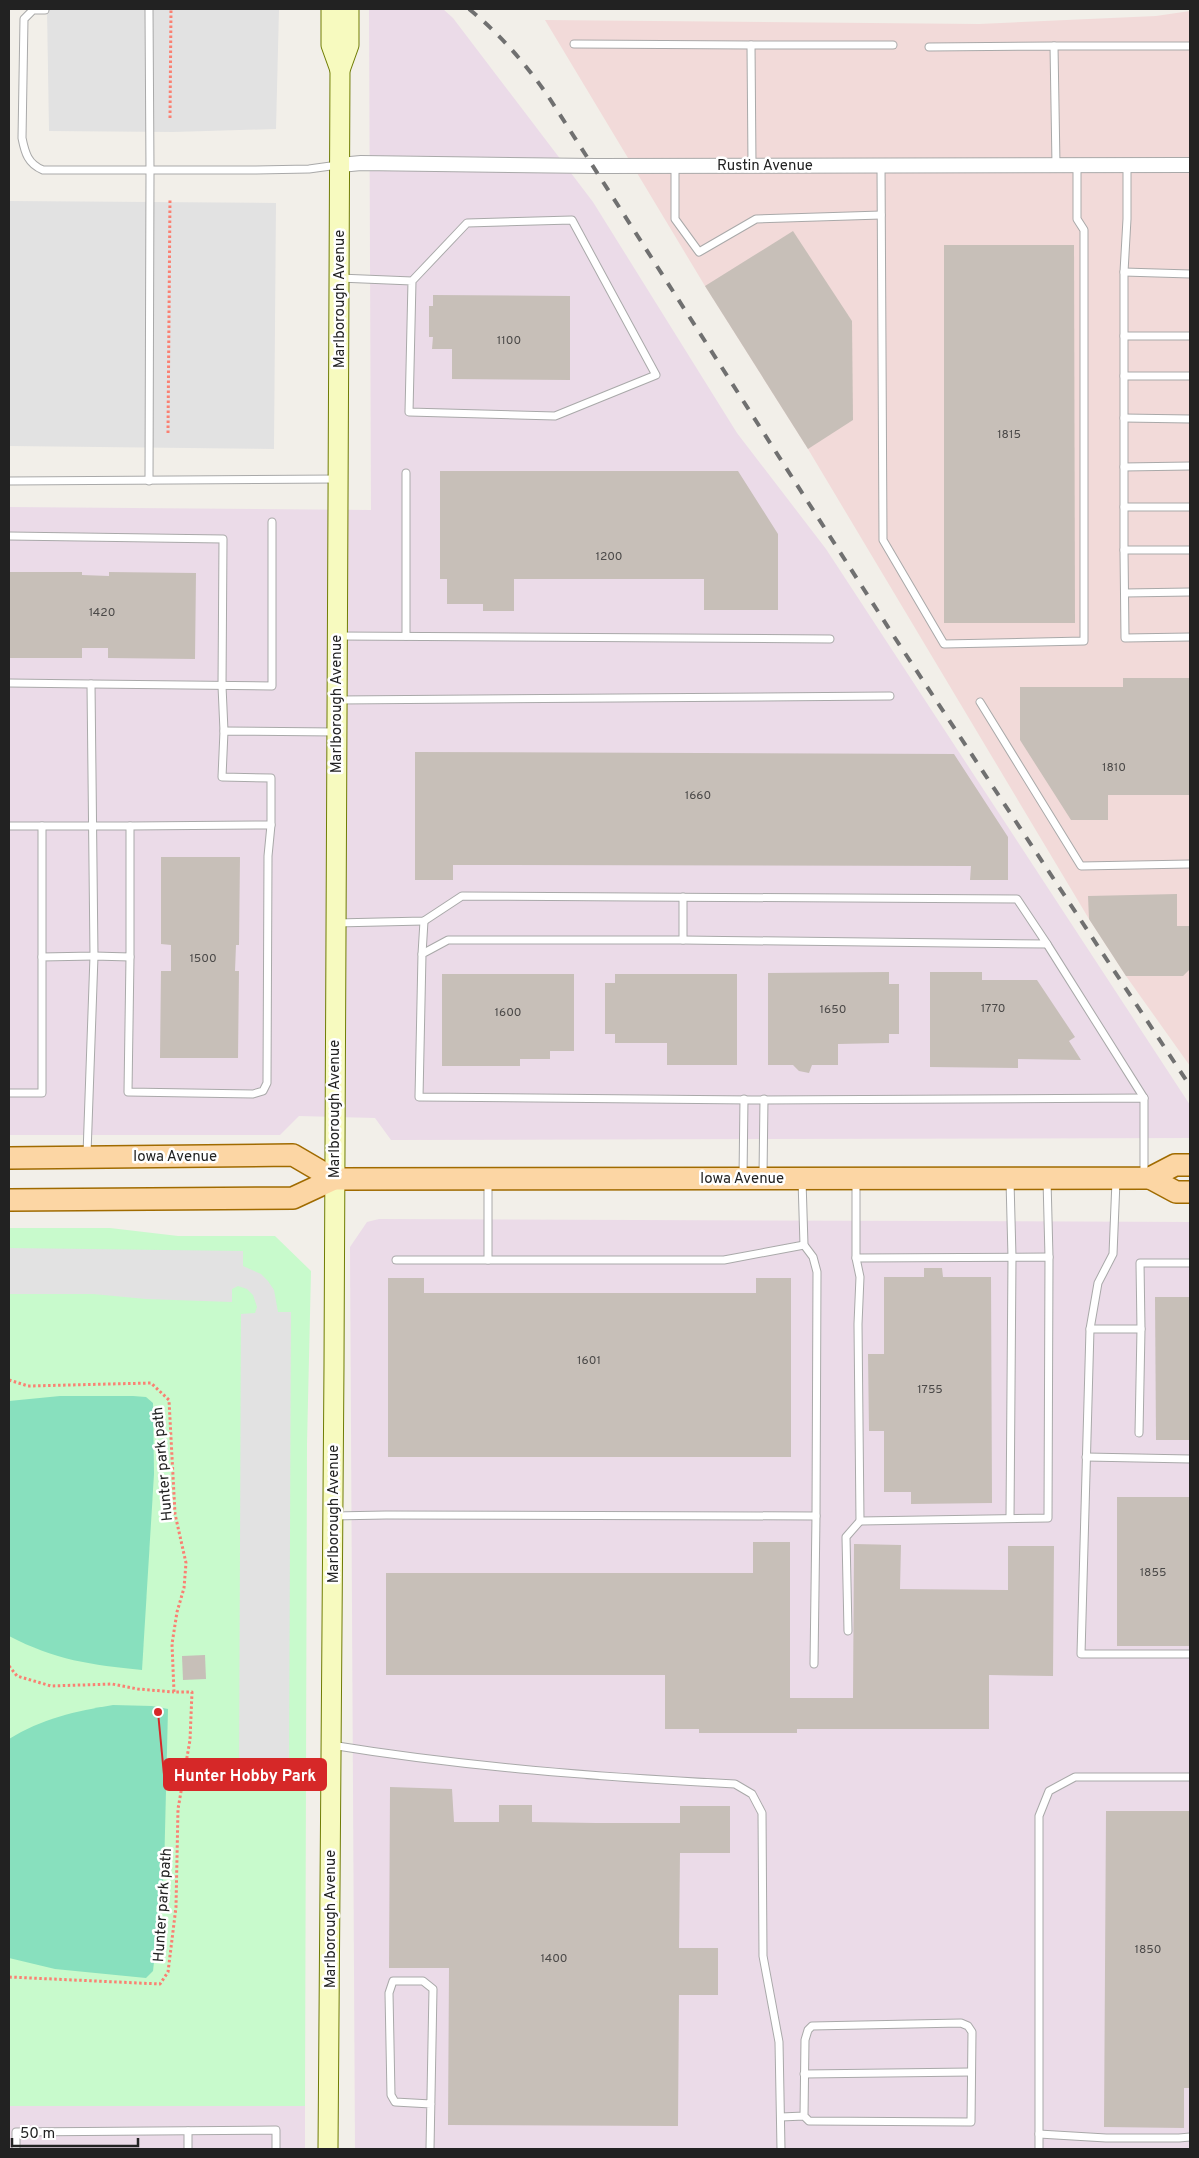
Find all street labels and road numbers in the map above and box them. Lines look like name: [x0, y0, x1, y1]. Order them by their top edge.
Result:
street label: Rustin Avenue: [717, 157, 813, 176]
street label: Marlborough Avenue: [331, 230, 350, 368]
street label: Marlborough Avenue: [328, 635, 347, 773]
street label: Marlborough Avenue: [326, 1040, 345, 1178]
street label: Iowa Avenue: [133, 1148, 217, 1167]
street label: Iowa Avenue: [700, 1170, 784, 1189]
street label: Hunter park path: [149, 1406, 178, 1522]
street label: Marlborough Avenue: [325, 1445, 344, 1583]
street label: Hunter park path: [150, 1847, 177, 1963]
street label: Marlborough Avenue: [322, 1850, 341, 1988]

